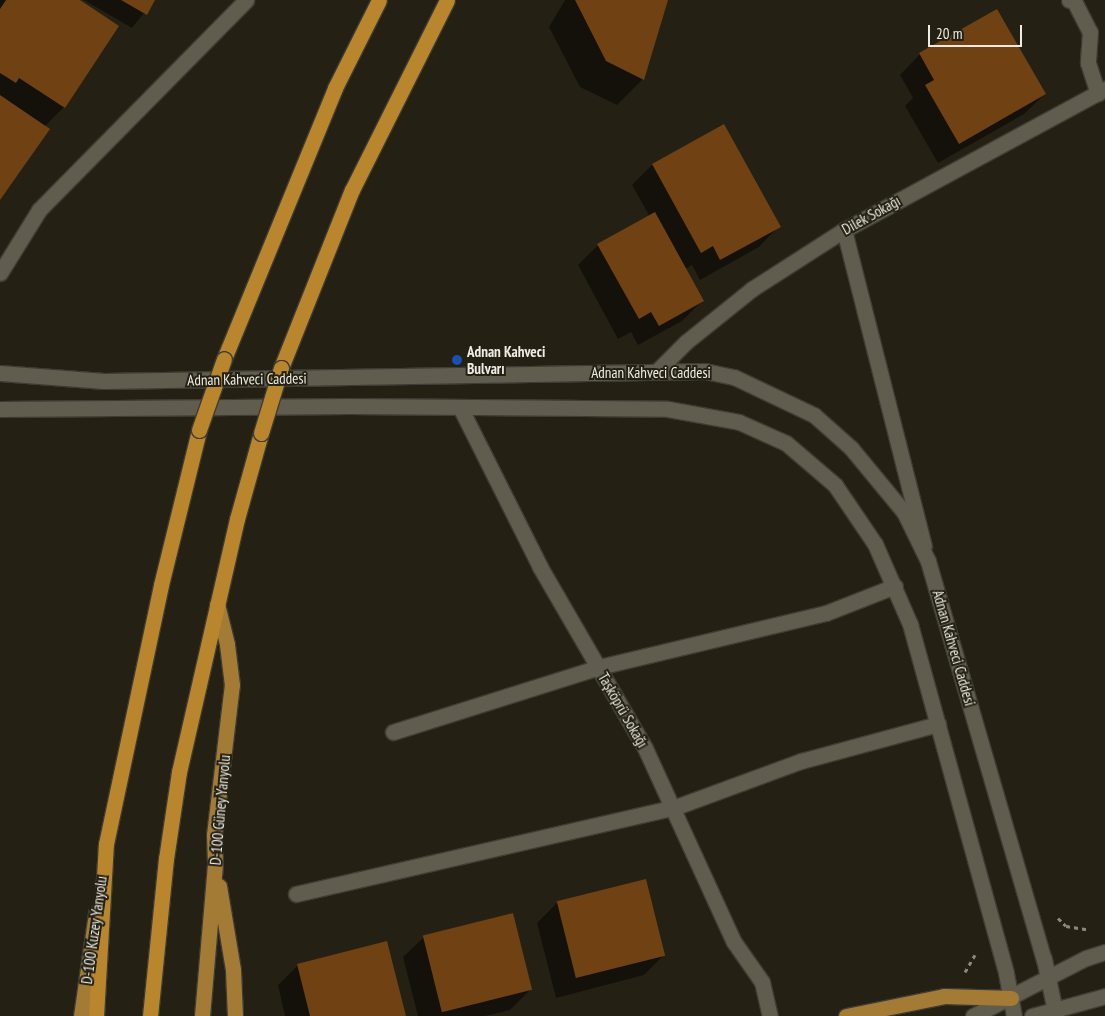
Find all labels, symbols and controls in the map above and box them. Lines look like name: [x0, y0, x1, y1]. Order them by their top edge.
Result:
scale bar: [930, 15, 1024, 47]
text: 20 m: [936, 24, 962, 43]
street label: Dilek Sokağı: [839, 192, 903, 238]
place label: Adnan Kahveci Bulvarı: [467, 342, 545, 377]
marker: Adnan Kahveci Bulvarı: [451, 354, 463, 366]
street label: Adnan Kahveci Caddesi: [591, 364, 711, 382]
street label: Adnan Kahveci Caddesi: [187, 369, 307, 389]
street label: Adnan Kahveci Caddesi: [929, 588, 979, 708]
street label: Taşköprü Sokağı: [594, 669, 652, 751]
street label: D-100 Güney Yanyolu: [206, 754, 234, 866]
street label: D-100 Kuzey Yanyolu: [77, 874, 111, 986]

